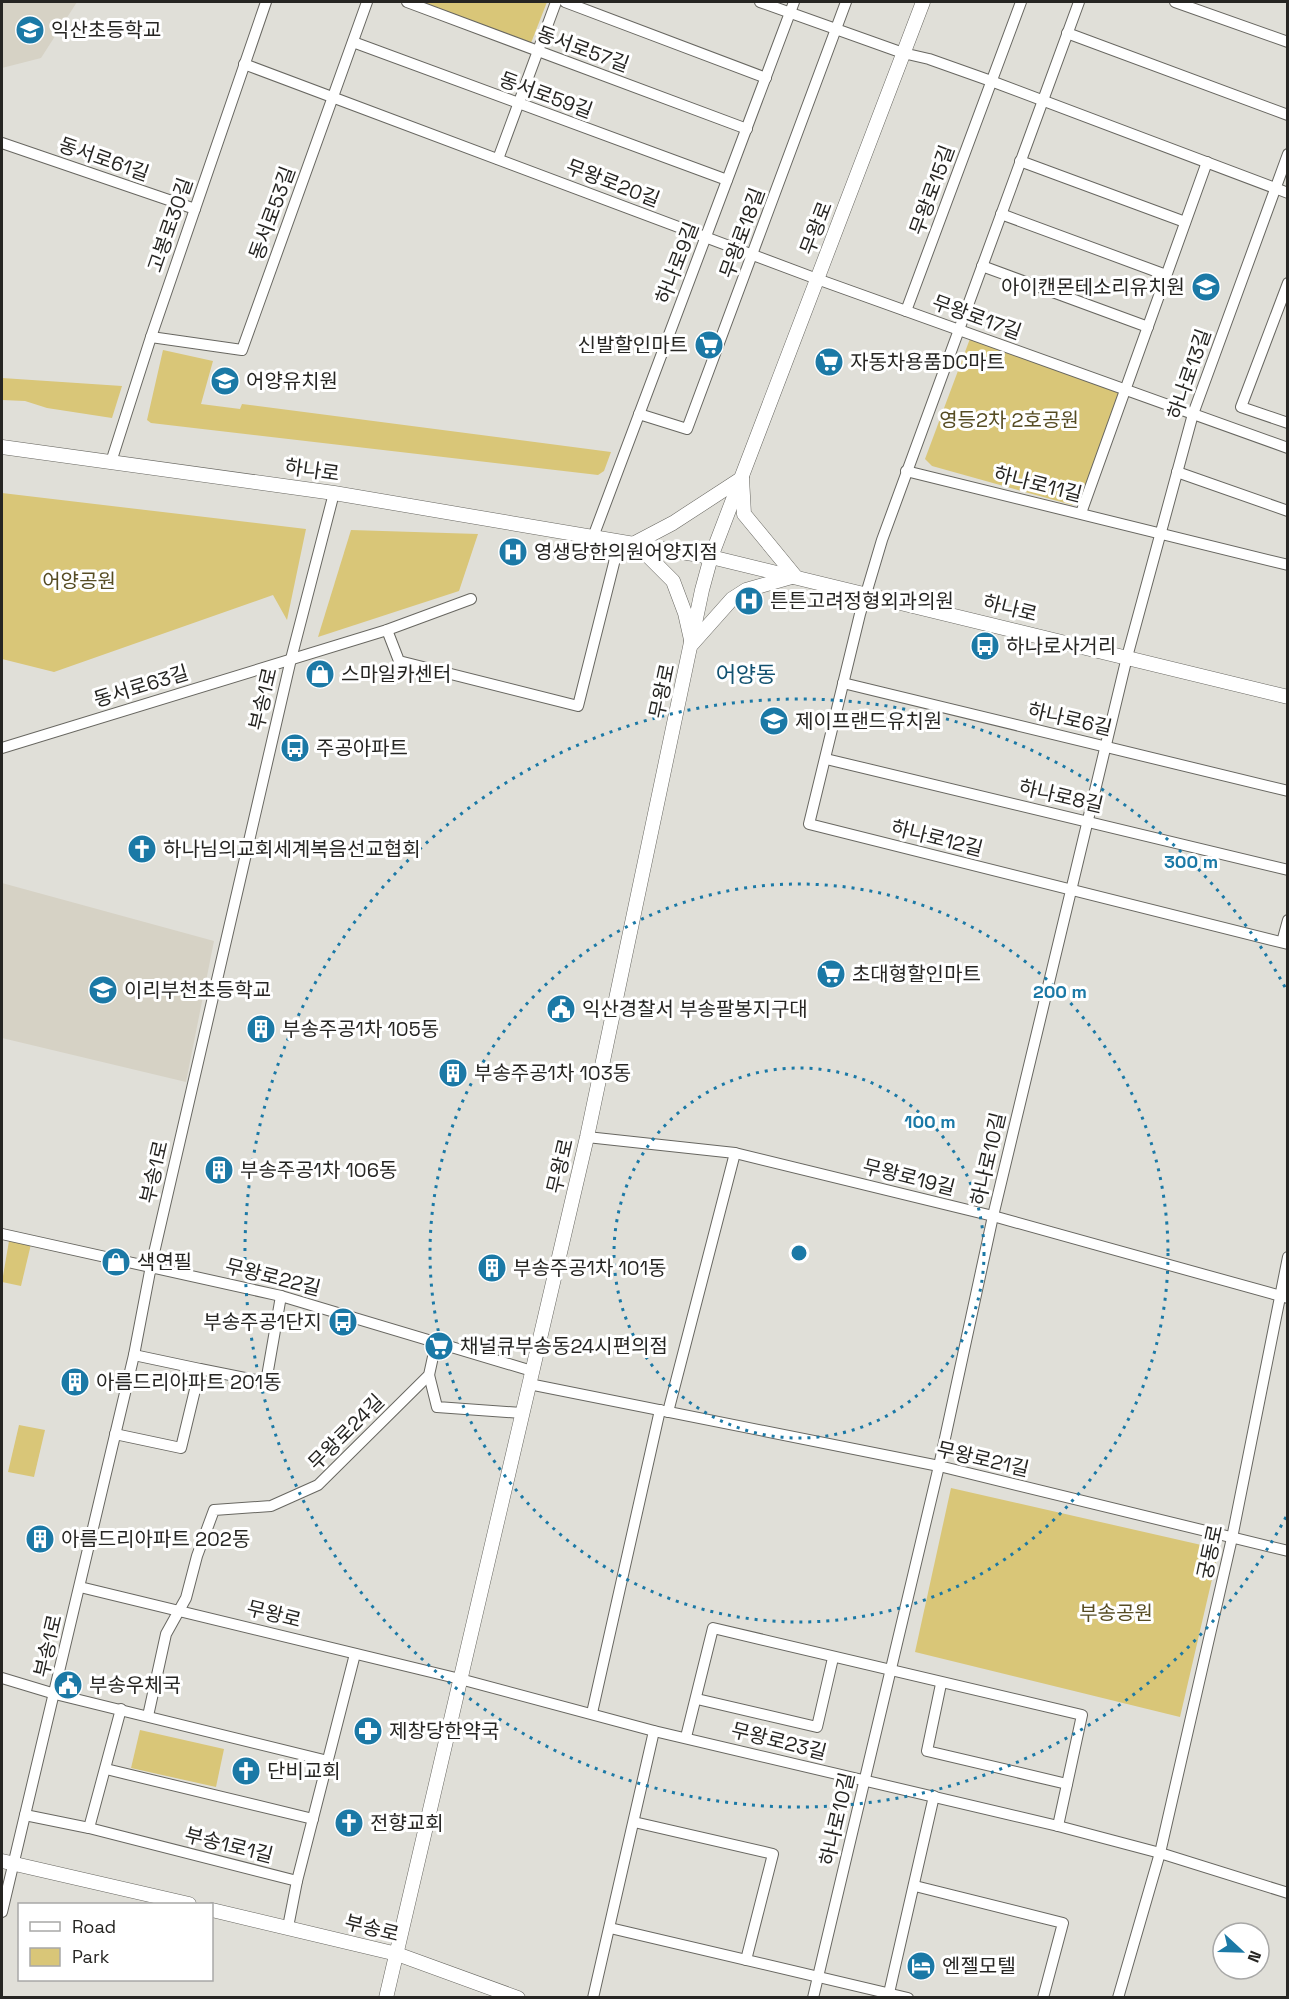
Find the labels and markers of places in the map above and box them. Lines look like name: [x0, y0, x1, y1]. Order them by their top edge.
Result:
school or university icon: 익산초등학교: [14, 14, 46, 46]
place label: 익산초등학교: [51, 17, 161, 43]
school or university icon: 아이캔몬테소리유치원: [1190, 271, 1222, 303]
place label: 아이캔몬테소리유치원: [1001, 274, 1185, 300]
supermarket icon: 신발할인마트: [693, 329, 725, 361]
place label: 신발할인마트: [578, 332, 688, 358]
supermarket icon: 자동차용품DC마트: [813, 346, 845, 378]
place label: 자동차용품DC마트: [850, 349, 1005, 375]
school or university icon: 어양유치원: [209, 365, 241, 397]
place label: 어양유치원: [246, 368, 338, 394]
hospital icon: 영생당한의원어양지점: [497, 536, 529, 568]
place label: 영생당한의원어양지점: [534, 539, 718, 565]
hospital icon: 튼튼고려정형외과의원: [733, 585, 765, 617]
place label: 튼튼고려정형외과의원: [770, 588, 954, 614]
bus stop icon: 하나로사거리: [969, 630, 1001, 662]
place label: 하나로사거리: [1006, 633, 1116, 659]
shop icon: 스마일카센터: [304, 658, 336, 690]
place label: 스마일카센터: [341, 661, 451, 687]
school or university icon: 제이프랜드유치원: [758, 705, 790, 737]
place label: 제이프랜드유치원: [795, 708, 942, 734]
bus stop icon: 주공아파트: [279, 732, 311, 764]
place label: 주공아파트: [316, 735, 408, 761]
church icon: 하나님의교회세계복음선교협회: [126, 833, 158, 865]
place label: 하나님의교회세계복음선교협회: [163, 836, 421, 862]
supermarket icon: 초대형할인마트: [815, 958, 847, 990]
place label: 초대형할인마트: [852, 961, 981, 987]
school or university icon: 이리부천초등학교: [87, 974, 119, 1006]
place label: 이리부천초등학교: [124, 977, 271, 1003]
public building icon: 익산경찰서 부송팔봉지구대: [545, 993, 577, 1025]
place label: 익산경찰서 부송팔봉지구대: [582, 996, 808, 1022]
building icon: 부송주공1차 105동: [245, 1013, 277, 1045]
place label: 부송주공1차 105동: [282, 1016, 439, 1042]
building icon: 부송주공1차 103동: [437, 1057, 469, 1089]
place label: 부송주공1차 103동: [474, 1060, 631, 1086]
building icon: 부송주공1차 106동: [203, 1154, 235, 1186]
place label: 부송주공1차 106동: [240, 1157, 397, 1183]
centre of rings: [789, 1243, 809, 1263]
shop icon: 색연필: [100, 1246, 132, 1278]
place label: 색연필: [137, 1249, 192, 1275]
building icon: 부송주공1차 101동: [476, 1252, 508, 1284]
place label: 부송주공1차 101동: [513, 1255, 666, 1281]
bus stop icon: 부송주공1단지: [327, 1306, 359, 1338]
place label: 부송주공1단지: [203, 1309, 322, 1335]
supermarket icon: 채널큐부송동24시편의점: [423, 1330, 455, 1362]
place label: 채널큐부송동24시편의점: [460, 1333, 668, 1359]
building icon: 아름드리아파트 201동: [59, 1366, 91, 1398]
place label: 아름드리아파트 201동: [96, 1369, 282, 1395]
building icon: 아름드리아파트 202동: [24, 1523, 56, 1555]
place label: 아름드리아파트 202동: [61, 1526, 250, 1552]
public building icon: 부송우체국: [52, 1669, 84, 1701]
place label: 부송우체국: [89, 1672, 181, 1698]
pharmacy icon: 제창당한약국: [352, 1715, 384, 1747]
place label: 제창당한약국: [389, 1718, 499, 1744]
church icon: 단비교회: [230, 1755, 262, 1787]
place label: 단비교회: [267, 1758, 341, 1784]
church icon: 전향교회: [333, 1807, 365, 1839]
place label: 전향교회: [370, 1810, 444, 1836]
hotel icon: 엔젤모텔: [905, 1950, 937, 1982]
place label: 엔젤모텔: [942, 1953, 1016, 1979]

